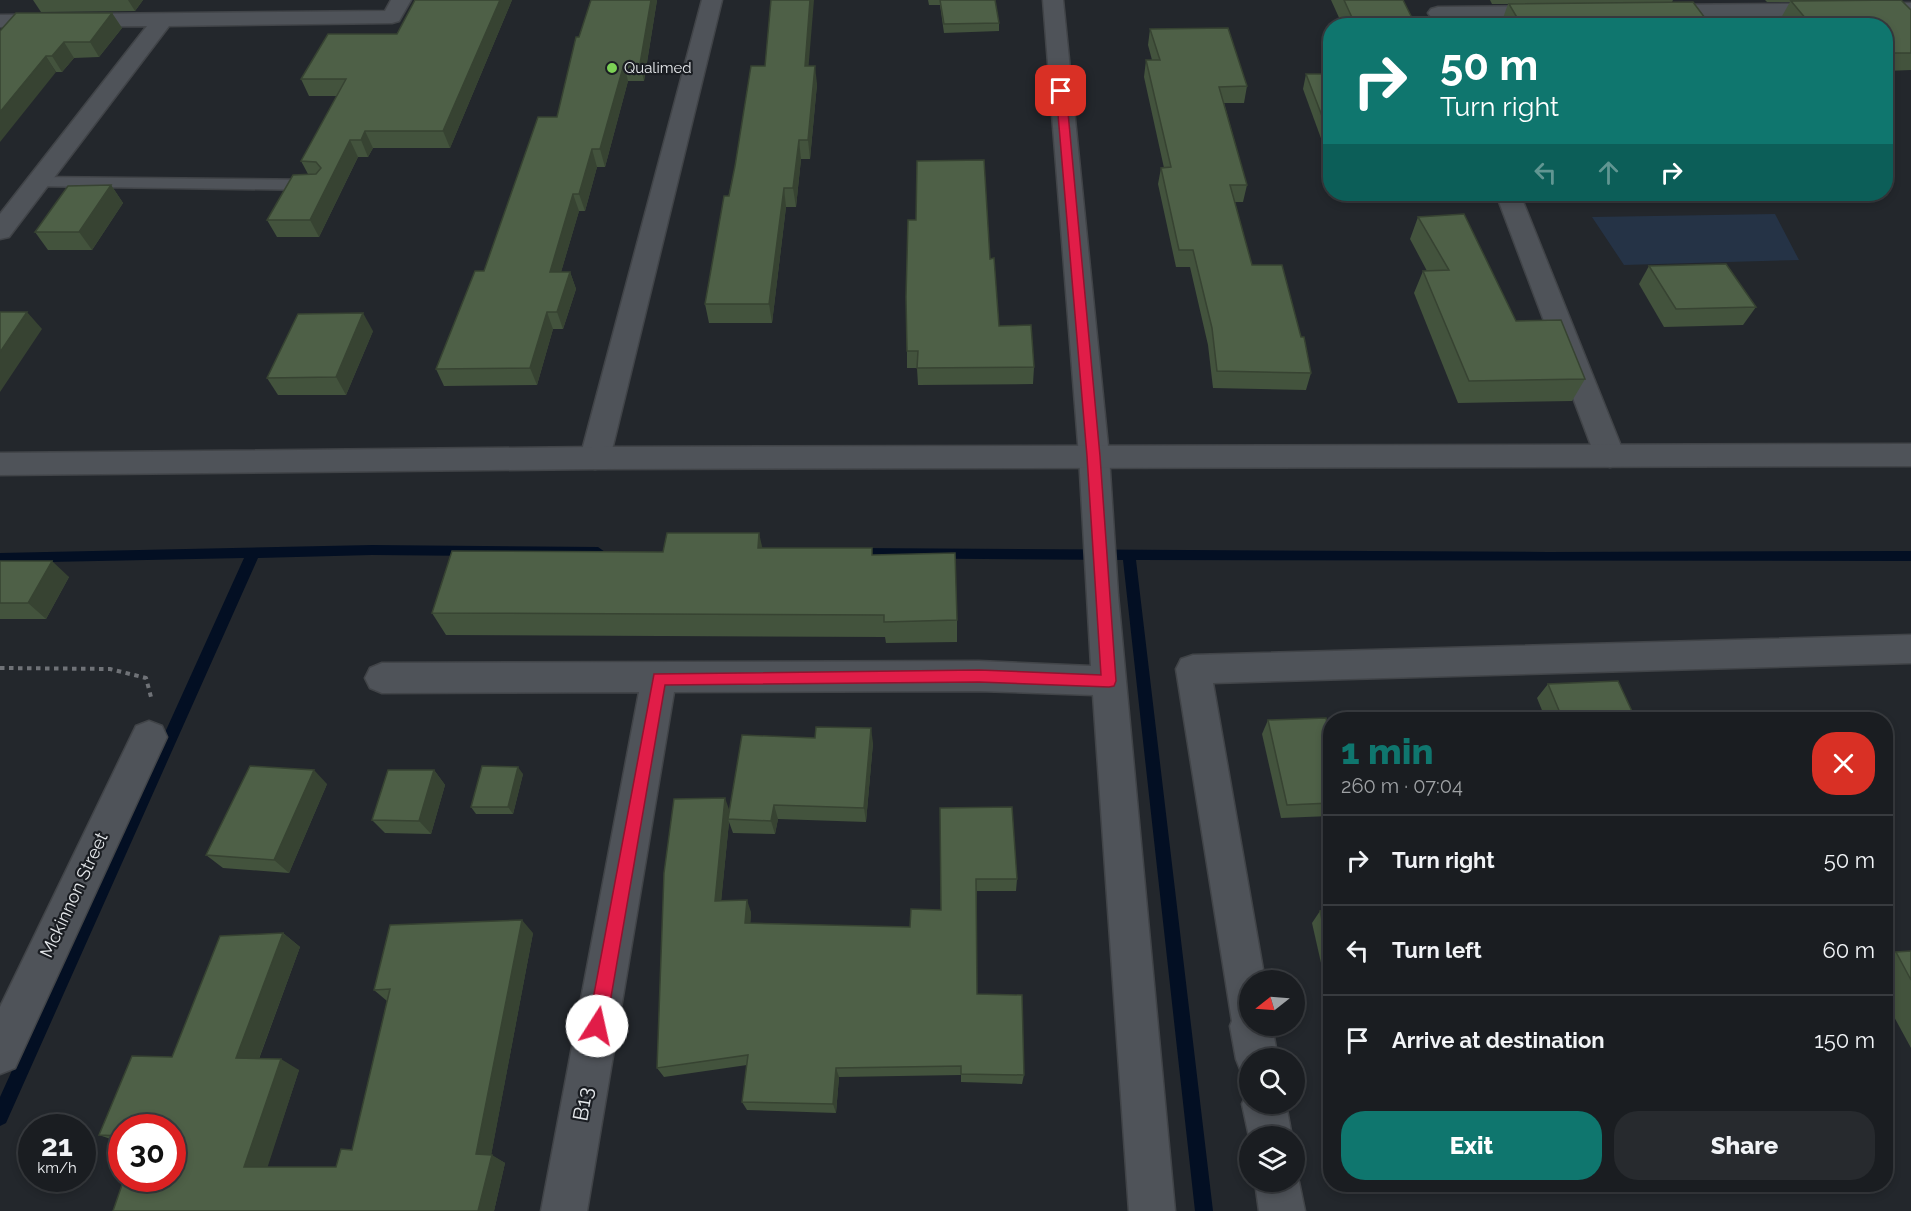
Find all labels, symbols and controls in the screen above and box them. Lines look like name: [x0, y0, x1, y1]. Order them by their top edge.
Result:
text: 50 m: [1440, 41, 1538, 90]
icon: right: [1341, 42, 1419, 120]
place label: Qualimed: [624, 59, 692, 77]
marker: Qualimed: [605, 61, 619, 75]
pin: [1035, 65, 1086, 116]
icon: arrive: [1044, 74, 1077, 107]
text: Turn right: [1440, 91, 1559, 122]
icon: left: [1529, 156, 1562, 189]
icon: ahead: [1592, 156, 1625, 189]
icon: right: [1655, 156, 1688, 189]
text: 1 min: [1341, 730, 1433, 772]
button: close: [1812, 732, 1875, 795]
text: 260 m · 07:04: [1341, 774, 1463, 798]
street label: Mckinnon Street: [35, 829, 112, 961]
icon: right: [1341, 844, 1374, 877]
text: Turn right: [1392, 847, 1495, 873]
text: 50 m: [1824, 847, 1875, 873]
icon: left: [1341, 934, 1374, 967]
text: Turn left: [1392, 937, 1482, 963]
text: 60 m: [1822, 937, 1875, 963]
north arrow: [1239, 970, 1305, 1036]
map controls: [1239, 970, 1305, 1192]
position arrow: [565, 994, 629, 1058]
icon: arrive: [1341, 1024, 1374, 1057]
text: Arrive at destination: [1392, 1027, 1605, 1053]
text: 150 m: [1814, 1027, 1875, 1053]
button: search: [1239, 1048, 1305, 1114]
street label: B13: [567, 1085, 598, 1123]
button: Exit: [1341, 1111, 1602, 1180]
button: Share: [1614, 1111, 1875, 1180]
speed limit sign: 30: [108, 1114, 186, 1192]
button: layers: [1239, 1126, 1305, 1192]
text: 21: [41, 1128, 73, 1163]
text: km/h: [37, 1159, 77, 1177]

